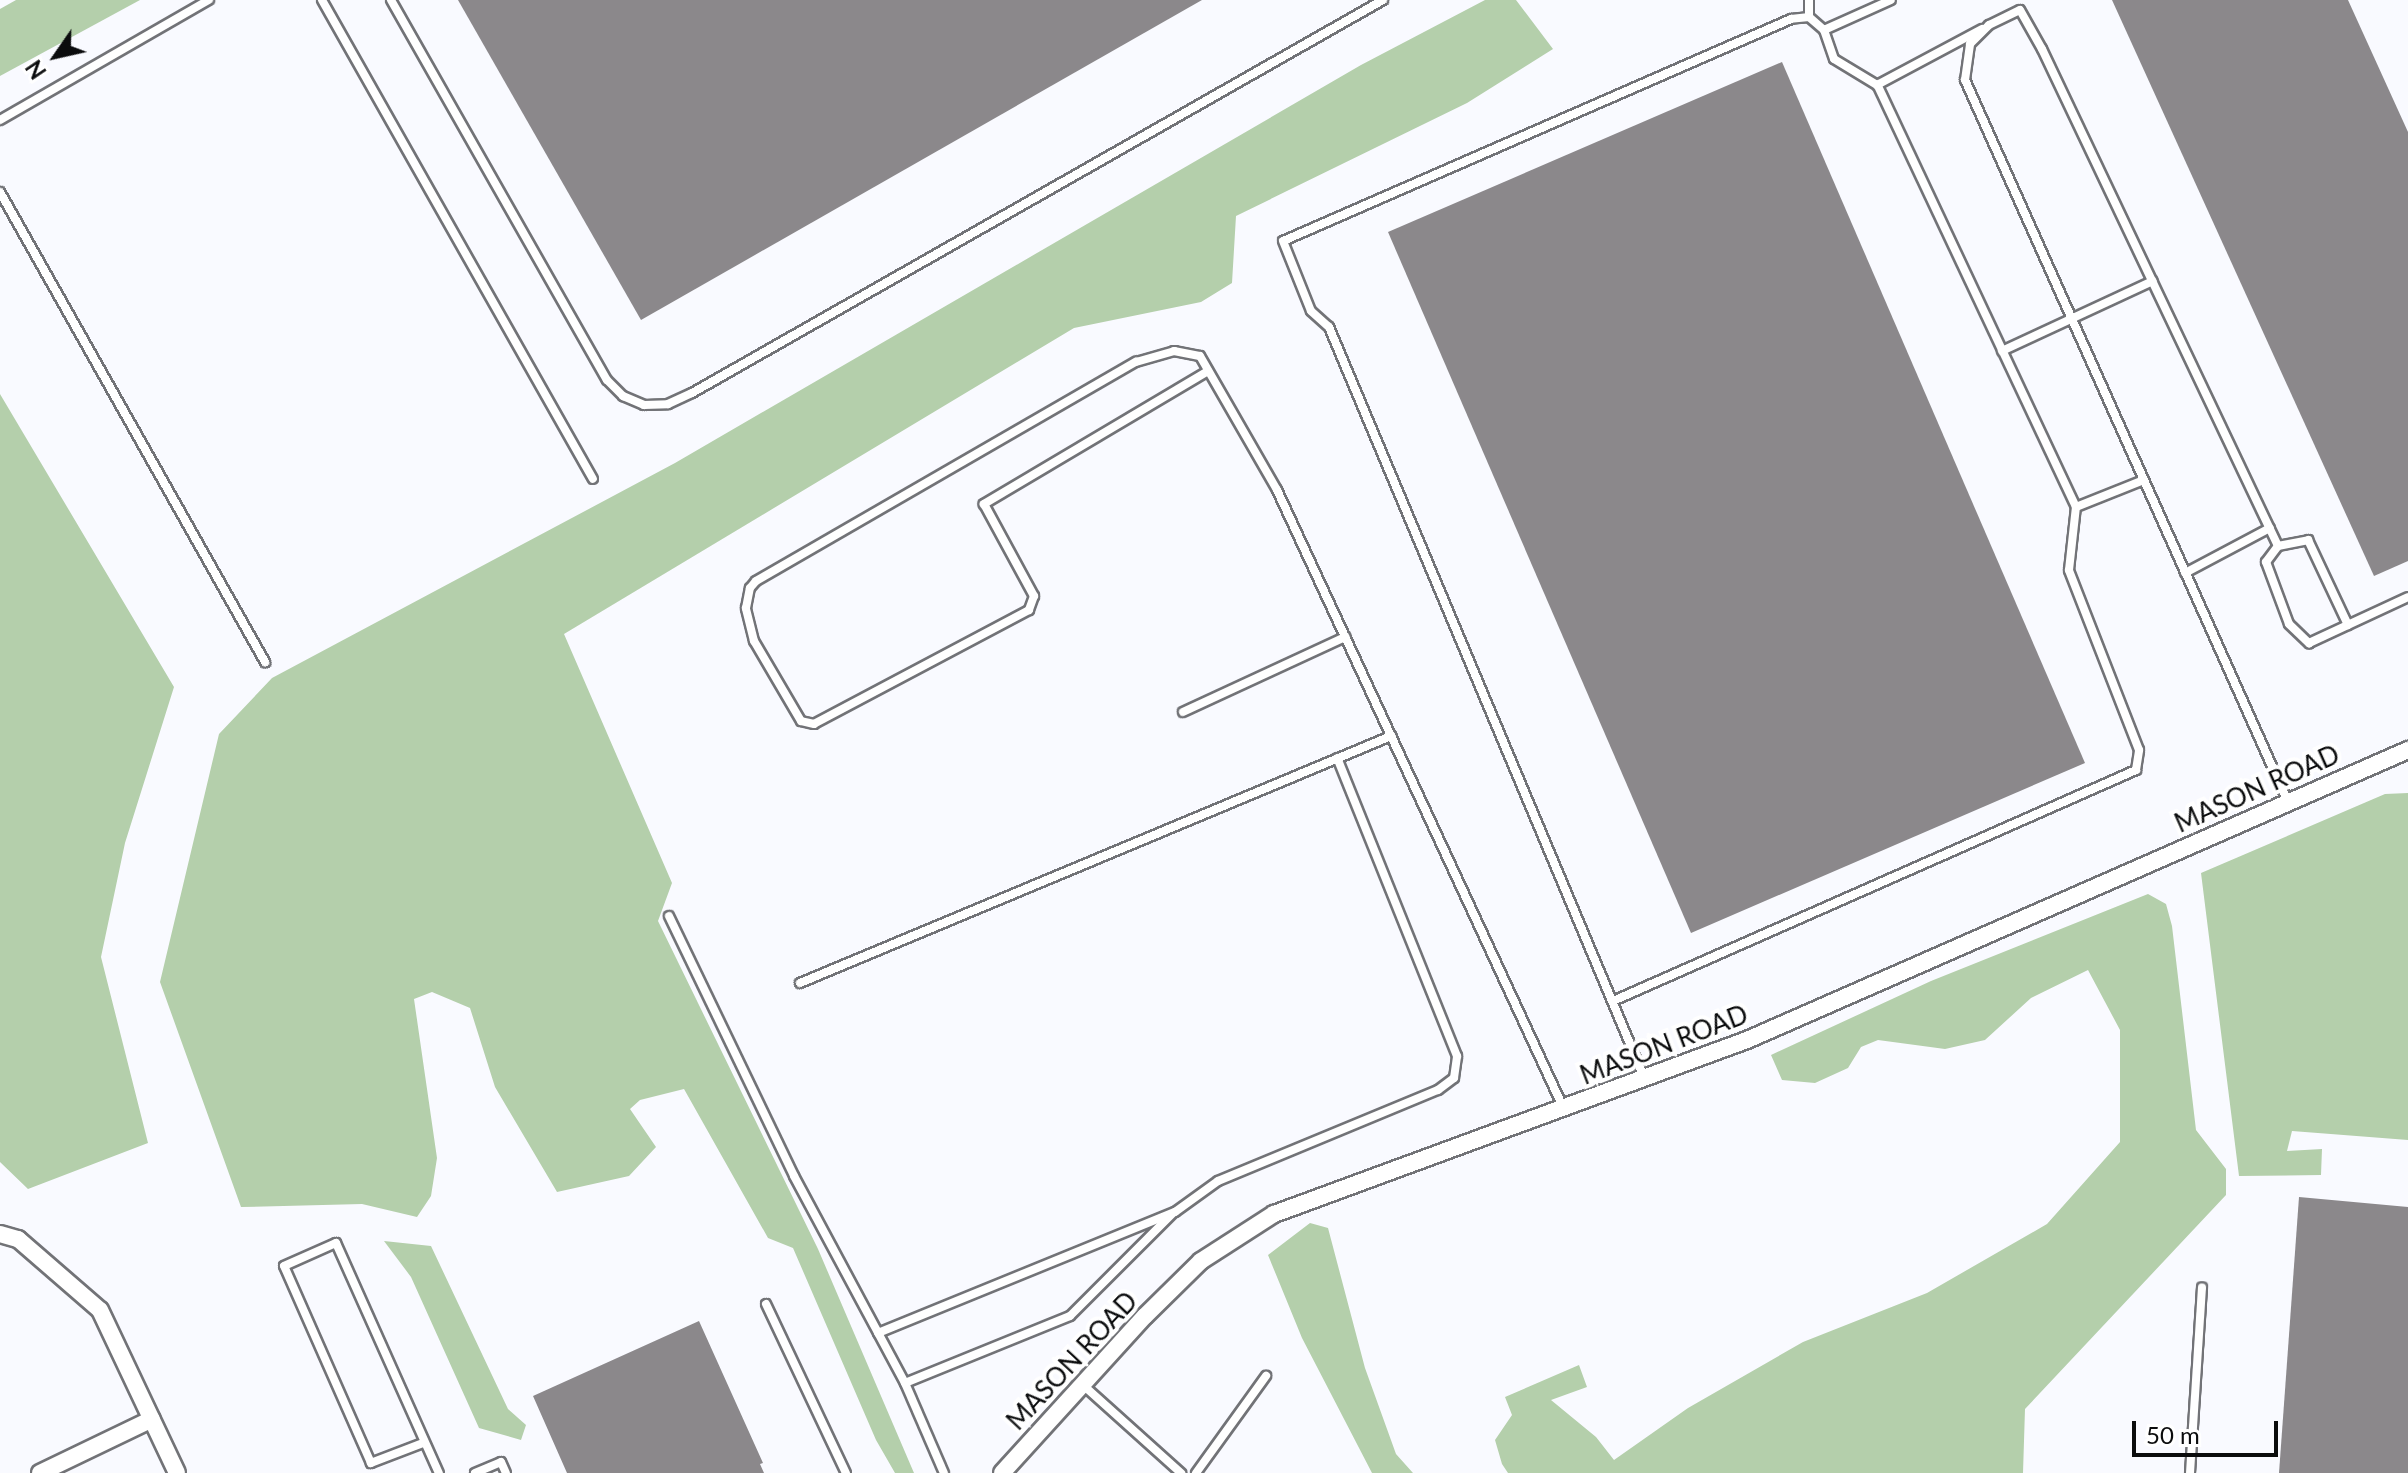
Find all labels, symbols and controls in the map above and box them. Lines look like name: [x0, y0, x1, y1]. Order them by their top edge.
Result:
north arrow: [16, 16, 96, 96]
text: N: [20, 55, 52, 84]
street label: MASON ROAD: [2170, 739, 2344, 839]
street label: MASON ROAD: [1576, 999, 1752, 1091]
street label: MASON ROAD: [1000, 1286, 1144, 1436]
scale bar: [2136, 1405, 2282, 1455]
text: 50 m: [2146, 1420, 2200, 1449]

